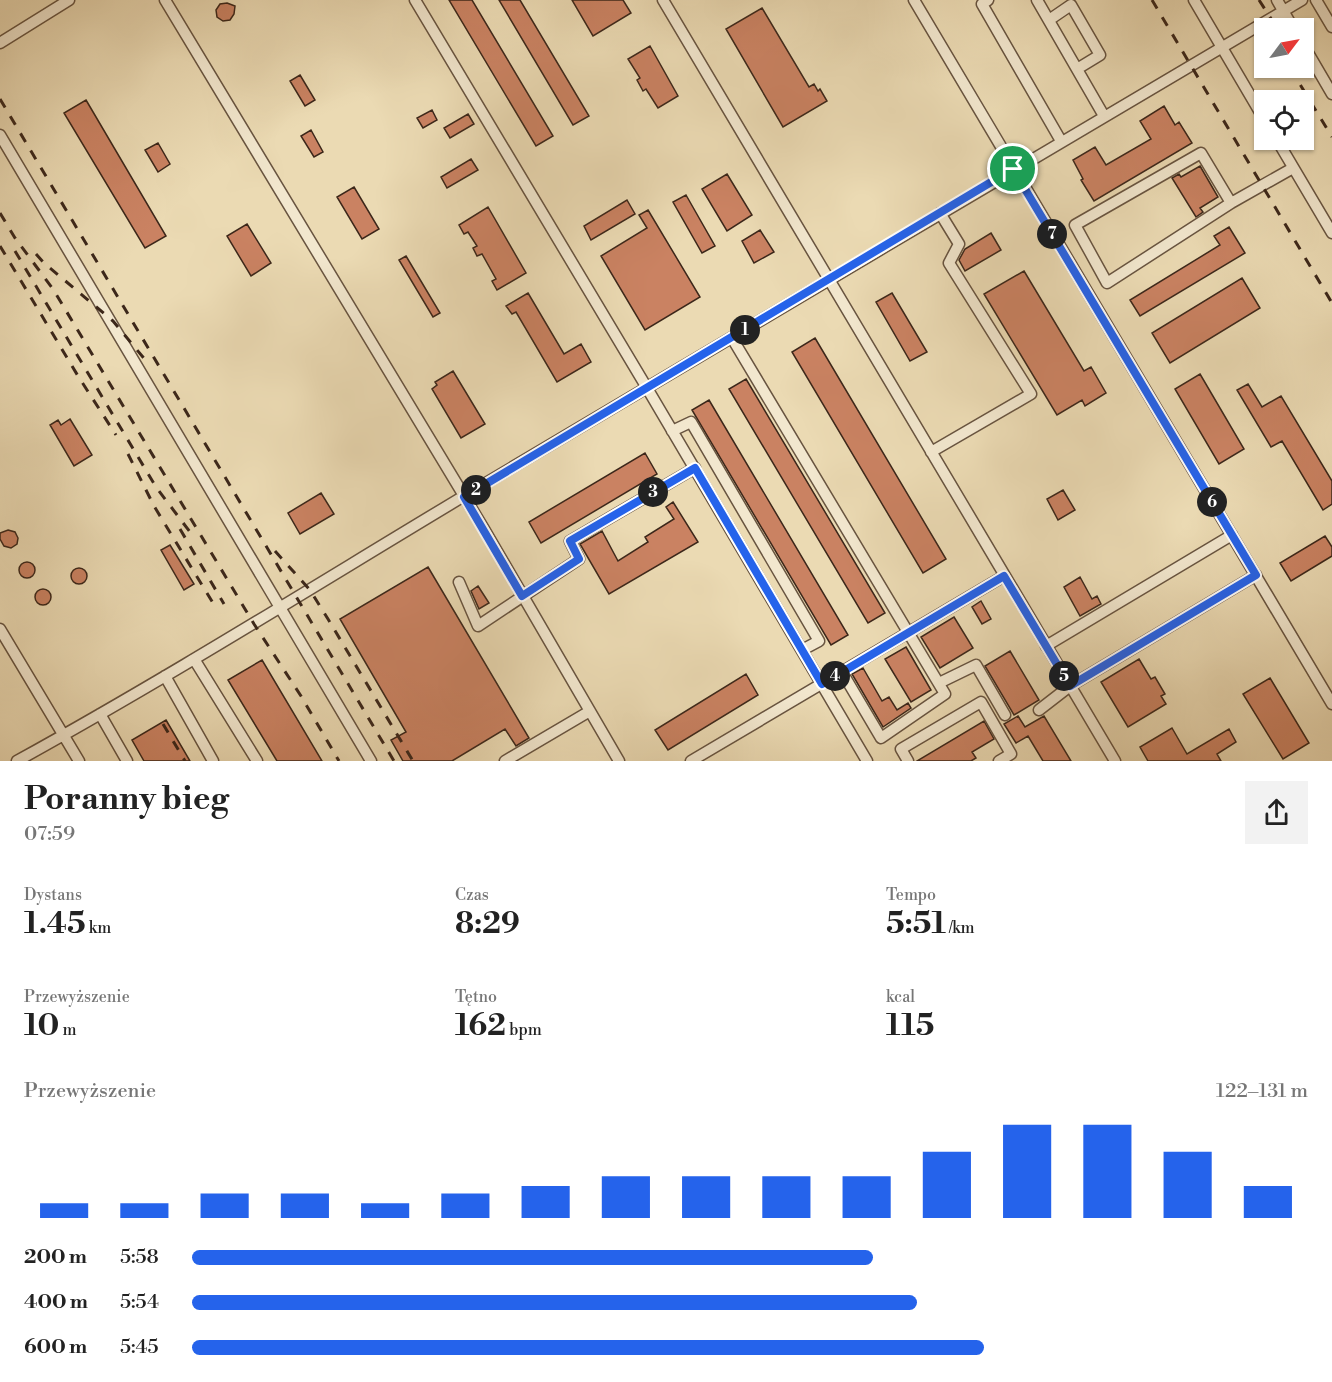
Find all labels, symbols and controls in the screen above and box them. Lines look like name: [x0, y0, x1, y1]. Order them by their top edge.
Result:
north arrow: [1254, 18, 1314, 78]
map controls: [1254, 18, 1314, 150]
button: locate: [1254, 90, 1314, 150]
pin: [987, 143, 1038, 194]
icon: arrive: [996, 152, 1029, 185]
pin: 7: [1037, 219, 1067, 249]
text: 7: [1047, 224, 1057, 244]
pin: 1: [730, 315, 760, 345]
text: 1: [741, 320, 749, 340]
pin: 2: [461, 475, 491, 505]
pin: 3: [638, 477, 668, 507]
text: 2: [471, 480, 481, 500]
text: 3: [648, 482, 658, 502]
pin: 6: [1197, 487, 1227, 517]
text: 6: [1207, 492, 1217, 512]
pin: 4: [820, 661, 850, 691]
pin: 5: [1049, 661, 1079, 691]
text: 4: [830, 666, 840, 686]
text: 5: [1059, 666, 1069, 686]
text: Poranny bieg: [24, 779, 229, 820]
button: share: [1245, 781, 1308, 844]
text: 07:59: [24, 822, 75, 847]
text: Dystans: [24, 885, 82, 905]
text: Czas: [455, 885, 489, 905]
text: Tempo: [886, 885, 936, 905]
text: 1.45: [24, 905, 86, 943]
text: 8:29: [455, 905, 520, 943]
text: 5:51: [886, 905, 946, 943]
text: km: [86, 918, 111, 938]
text: /km: [946, 918, 975, 938]
text: Przewyższenie: [24, 987, 130, 1007]
text: Tętno: [455, 987, 497, 1007]
text: kcal: [886, 987, 915, 1007]
text: 10: [24, 1007, 59, 1045]
text: 162: [455, 1007, 506, 1045]
text: 115: [886, 1007, 934, 1045]
text: m: [59, 1020, 77, 1040]
text: bpm: [506, 1020, 542, 1040]
text: Przewyższenie: [24, 1079, 156, 1104]
text: 122–131 m: [1216, 1079, 1308, 1104]
text: 200 m: [24, 1245, 87, 1270]
text: 5:58: [120, 1245, 159, 1270]
text: 400 m: [24, 1290, 88, 1315]
text: 5:54: [120, 1290, 159, 1315]
text: 600 m: [24, 1335, 87, 1360]
text: 5:45: [120, 1335, 158, 1360]

